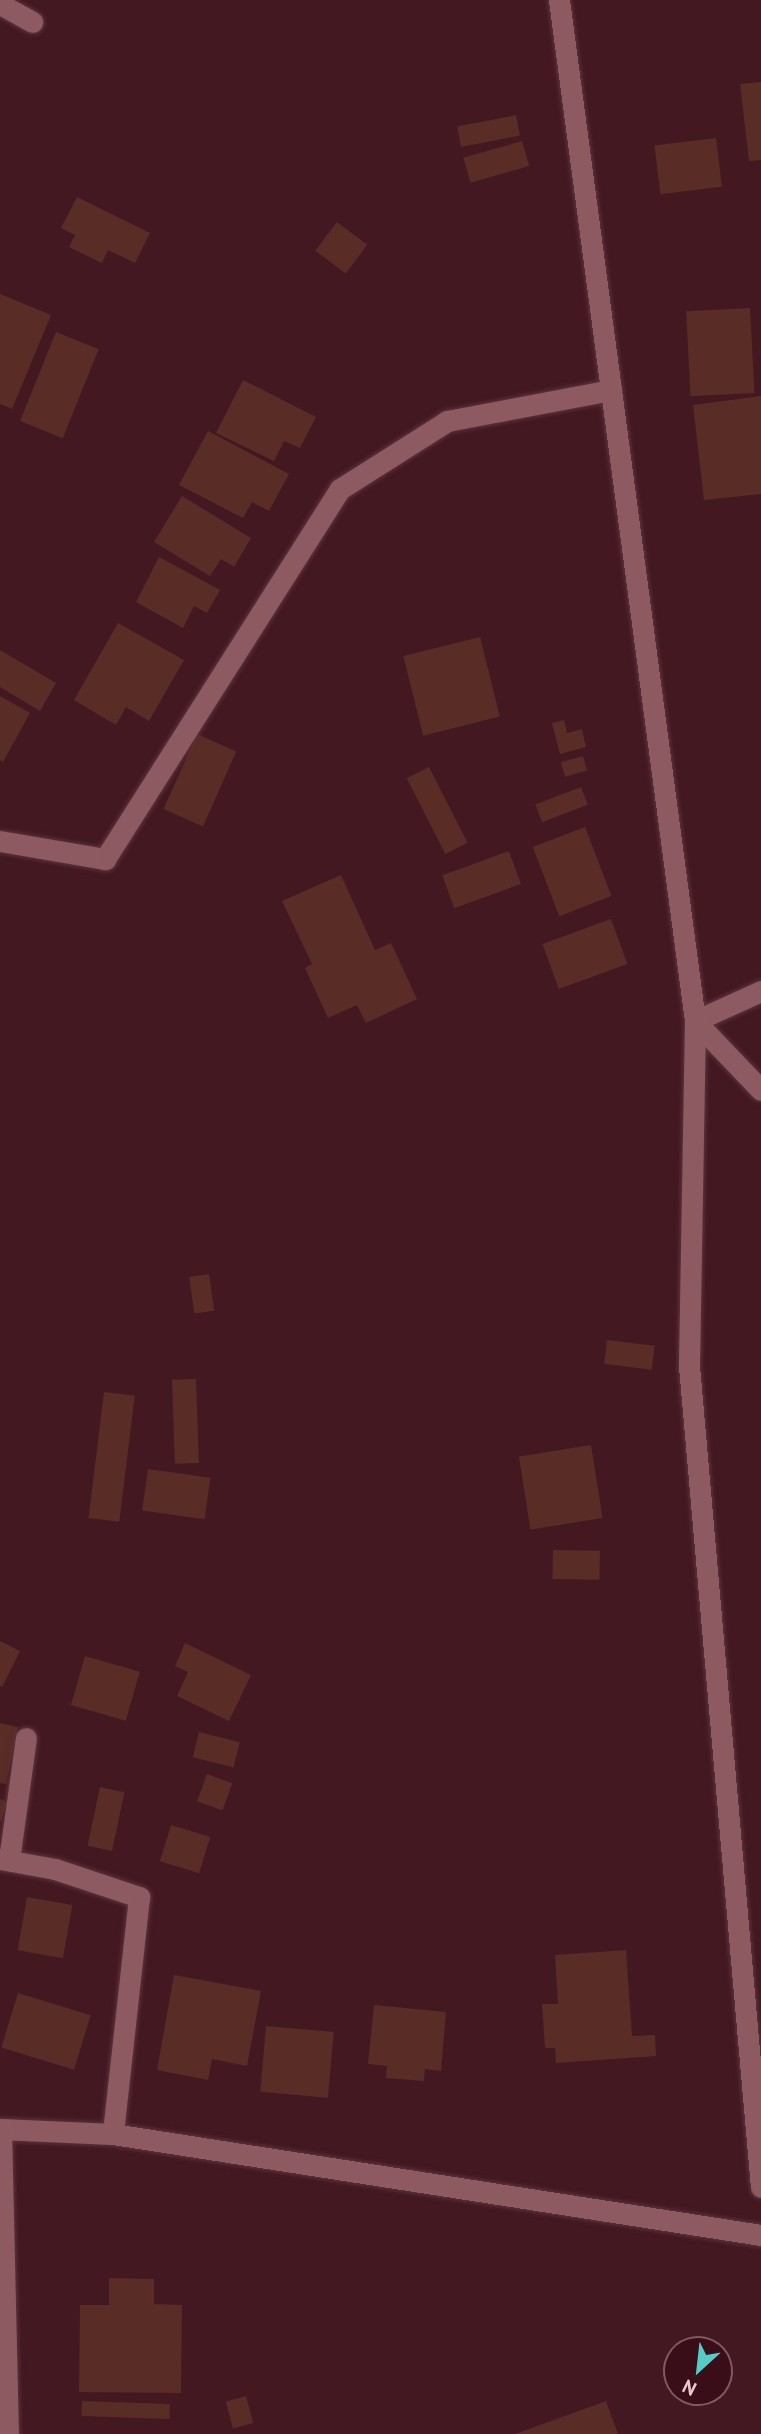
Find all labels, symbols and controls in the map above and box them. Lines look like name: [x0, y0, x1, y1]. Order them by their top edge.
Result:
north arrow: [663, 2336, 733, 2406]
text: N: [678, 2374, 700, 2401]

